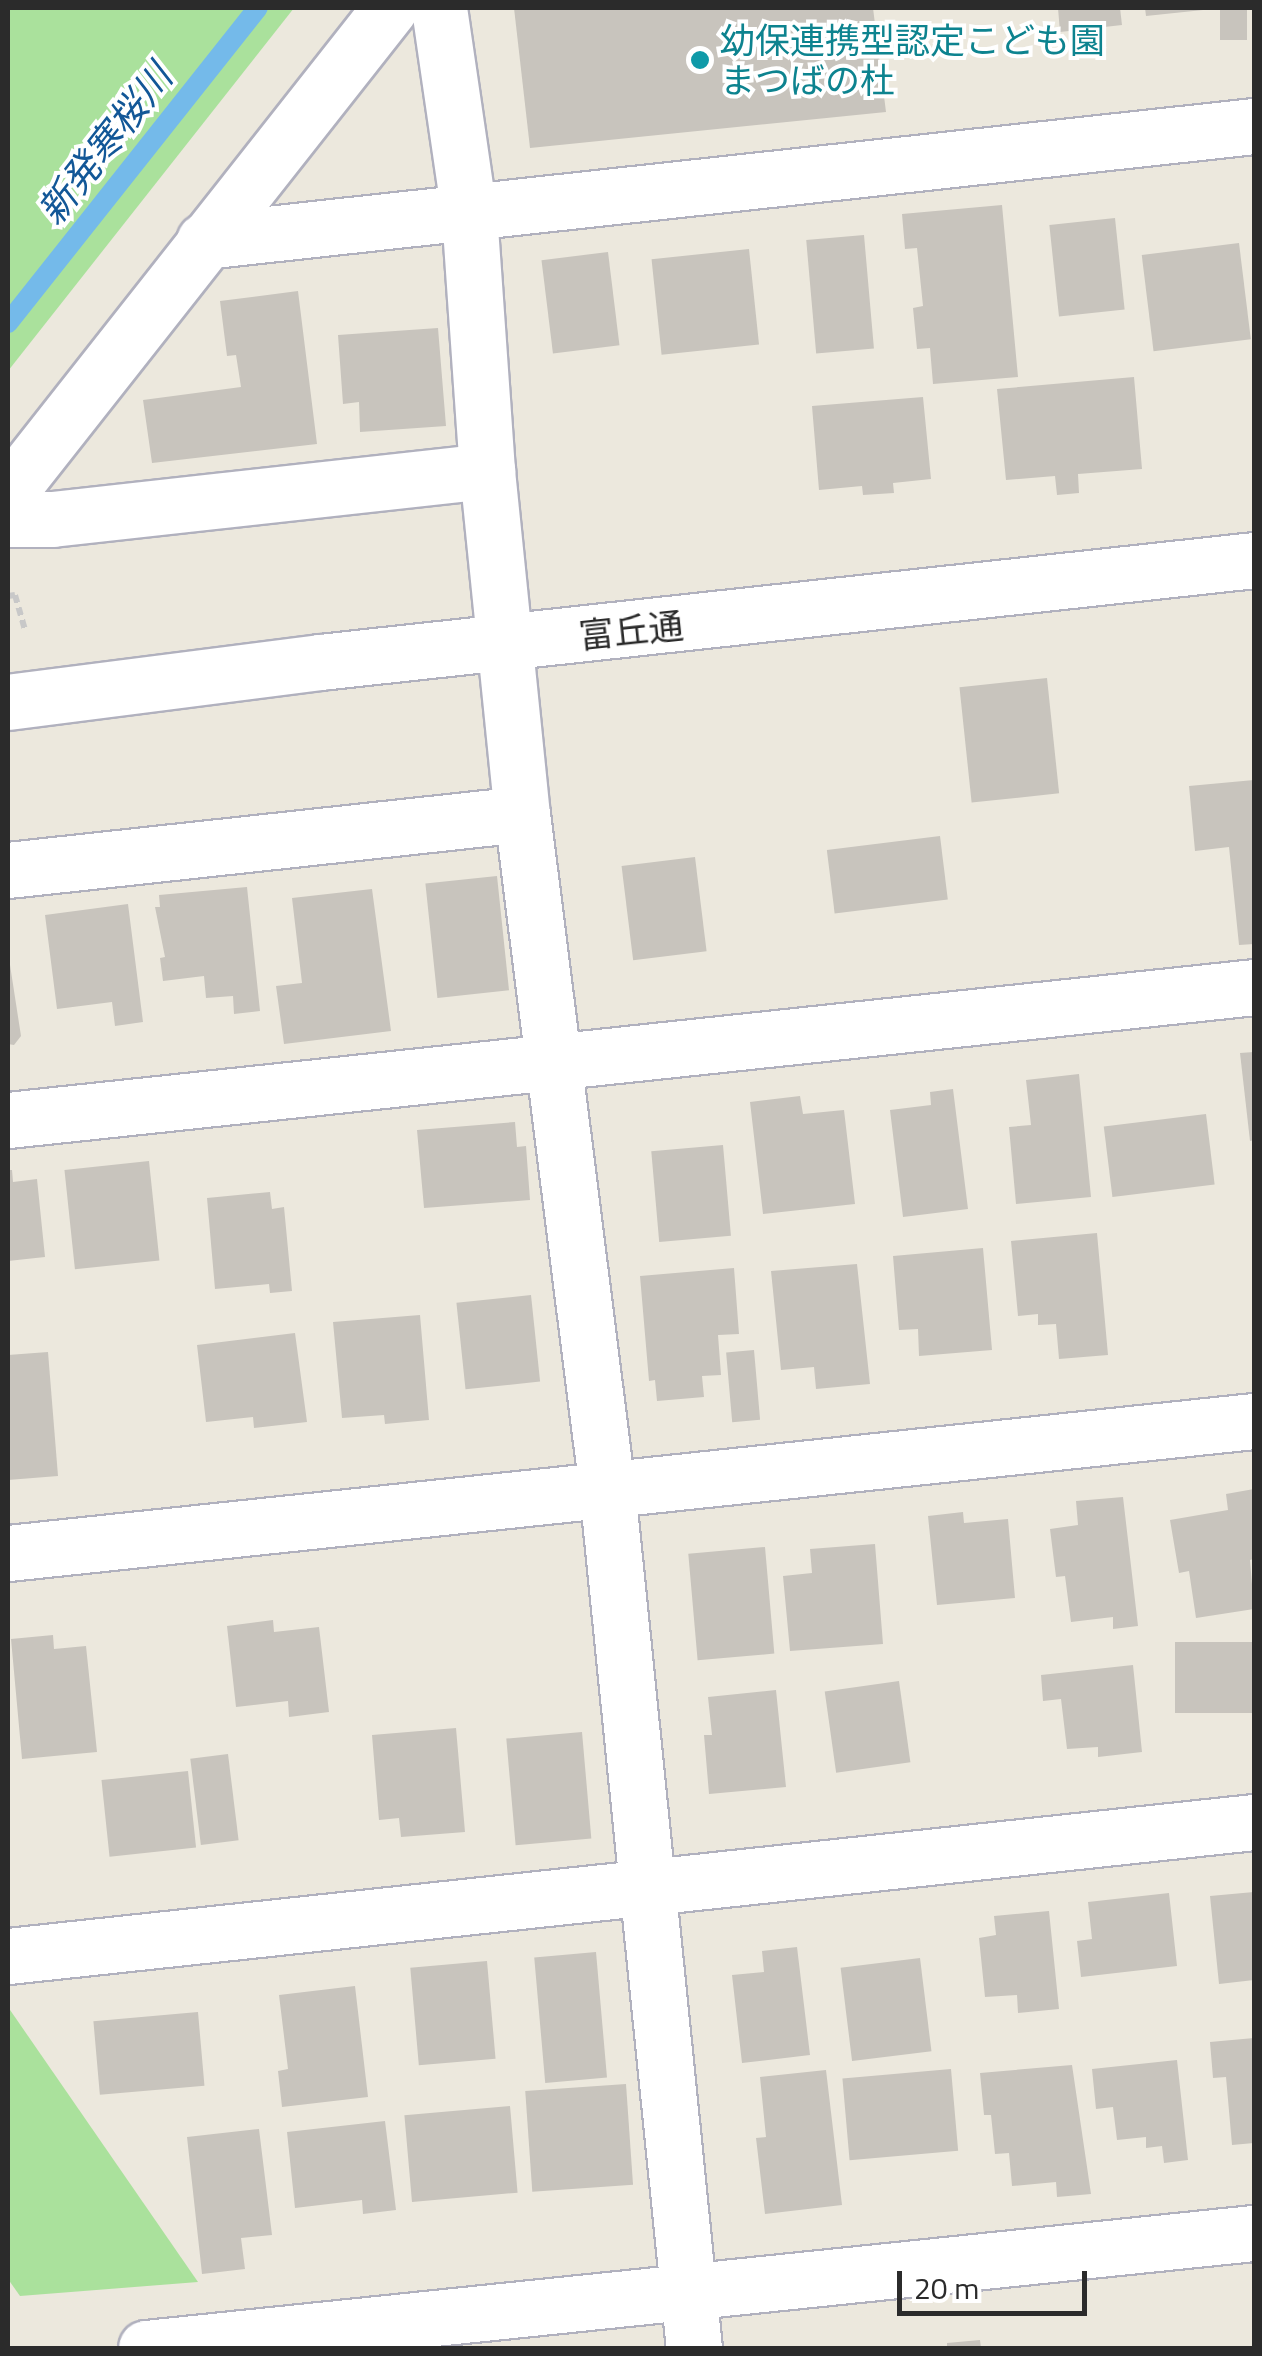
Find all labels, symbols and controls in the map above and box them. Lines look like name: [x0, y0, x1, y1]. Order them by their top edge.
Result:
place label: 幼保連携型認定こども園 まつばの杜: [720, 19, 1105, 101]
marker: 幼保連携型認定こども園 まつばの杜: [689, 49, 711, 71]
water label: 新発寒桜川: [29, 55, 181, 233]
street label: 富丘通: [577, 604, 685, 656]
scale bar: [902, 2251, 1092, 2313]
text: 20 m: [914, 2265, 979, 2311]

